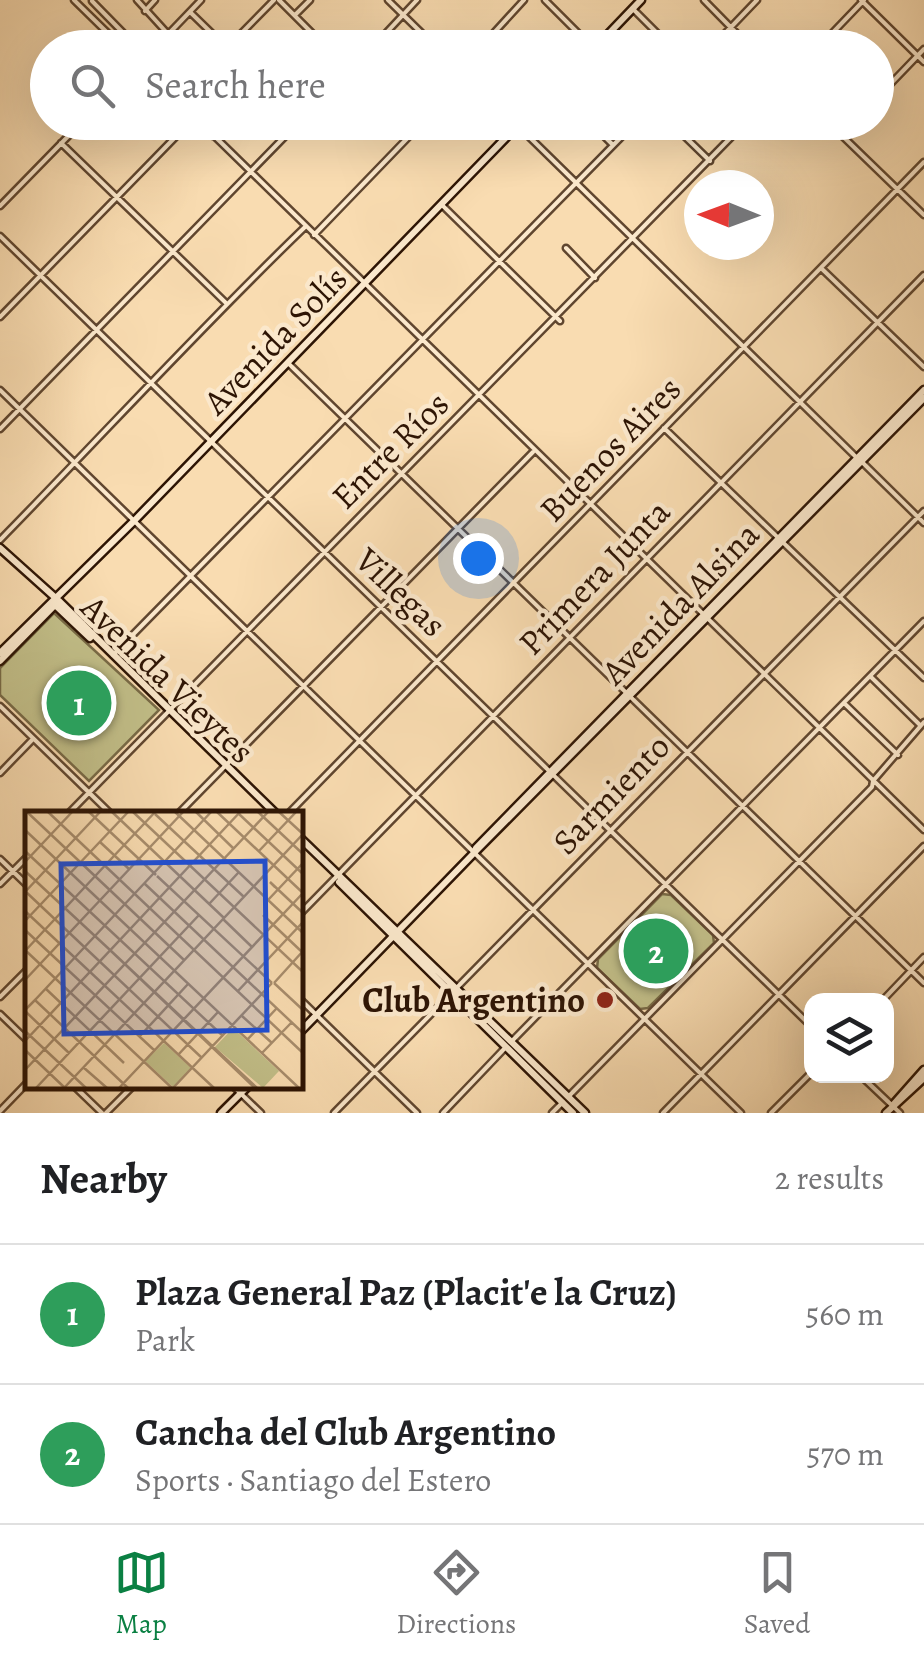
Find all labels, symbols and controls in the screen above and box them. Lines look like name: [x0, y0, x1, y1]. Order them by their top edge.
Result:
search box: [30, 30, 894, 140]
icon: search: [65, 58, 120, 113]
text: Search here: [145, 59, 326, 111]
north arrow: [684, 170, 774, 260]
street label: Avenida Solís: [191, 255, 358, 425]
street label: Buenos Aires: [528, 366, 692, 532]
street label: Entre Ríos: [321, 381, 459, 519]
street label: Primera Junta: [507, 488, 681, 665]
street label: Avenida Alsina: [589, 511, 770, 696]
your location: [453, 533, 504, 584]
street label: Villegas: [344, 536, 457, 647]
street label: Avenida Vieytes: [70, 583, 265, 774]
pin: 1: [46, 666, 112, 740]
street label: Sarmiento: [541, 723, 681, 865]
inset map: [25, 811, 302, 1088]
pin: 2: [624, 914, 688, 988]
place label: Club Argentino: [362, 976, 585, 1024]
marker: Club Argentino: [594, 989, 616, 1011]
map controls: [804, 993, 894, 1083]
button: layers: [804, 993, 894, 1083]
text: Nearby: [40, 1150, 167, 1207]
text: 2 results: [775, 1156, 884, 1200]
text: Plaza General Paz (Placit'e la Cruz): [135, 1266, 677, 1318]
text: 1: [67, 1292, 78, 1336]
text: 560 m: [805, 1292, 884, 1336]
text: Park: [135, 1318, 195, 1362]
text: Cancha del Club Argentino: [135, 1406, 556, 1458]
text: 2: [65, 1432, 80, 1476]
text: 570 m: [807, 1432, 884, 1476]
text: Sports · Santiago del Estero: [135, 1458, 491, 1502]
tab: Map: [114, 1545, 169, 1643]
tab: Directions: [396, 1545, 516, 1643]
tab: Saved: [744, 1545, 810, 1643]

